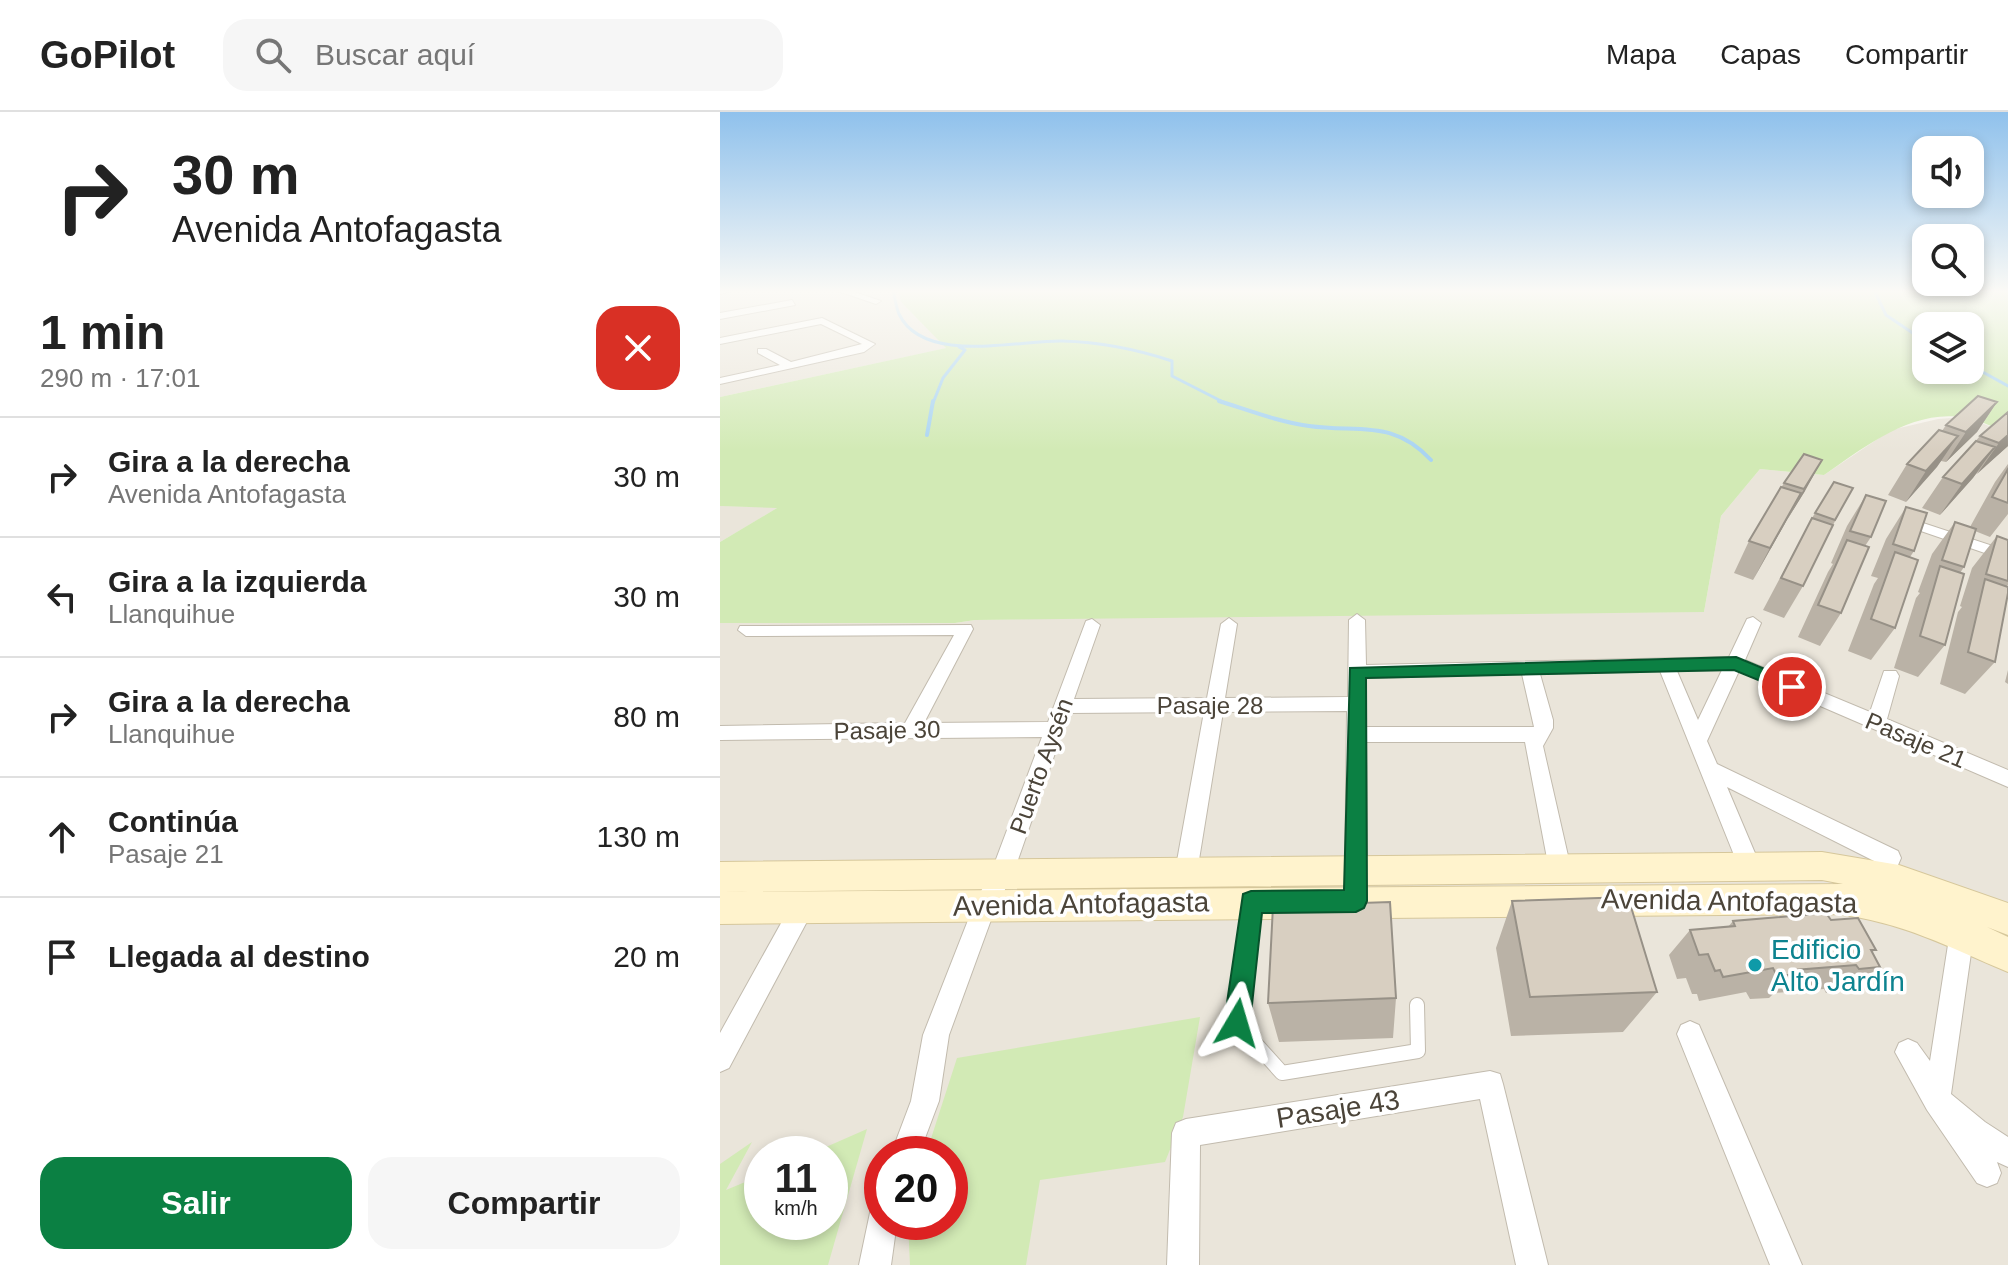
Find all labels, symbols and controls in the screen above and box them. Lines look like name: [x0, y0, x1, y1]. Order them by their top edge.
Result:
search box: [223, 19, 783, 91]
icon: search: [251, 33, 295, 77]
text: GoPilot: [40, 34, 175, 76]
text: Buscar aquí: [315, 38, 475, 71]
text: Mapa: [1606, 39, 1676, 70]
text: Capas: [1720, 39, 1801, 70]
text: Compartir: [1845, 39, 1968, 70]
map controls: [1912, 136, 1984, 384]
button: sound: [1912, 136, 1984, 208]
text: 30 m: [172, 143, 300, 206]
icon: right: [40, 144, 144, 248]
text: Avenida Antofagasta: [172, 209, 502, 250]
button: search: [1912, 224, 1984, 296]
text: 1 min: [40, 306, 165, 359]
button: close: [596, 306, 680, 390]
button: layers: [1912, 312, 1984, 384]
text: 290 m · 17:01: [40, 363, 200, 393]
text: Gira a la derecha: [108, 445, 350, 478]
icon: right: [40, 455, 84, 499]
text: 30 m: [613, 460, 680, 493]
text: Avenida Antofagasta: [108, 479, 346, 509]
text: Gira a la izquierda: [108, 565, 366, 598]
icon: left: [40, 575, 84, 619]
text: 30 m: [613, 580, 680, 613]
text: Llanquihue: [108, 599, 235, 629]
pin: [1758, 653, 1826, 721]
icon: arrive: [1770, 665, 1814, 709]
text: Gira a la derecha: [108, 685, 350, 718]
street label: Pasaje 28: [1157, 692, 1263, 719]
icon: right: [40, 695, 84, 739]
street label: Puerto Aysén: [1004, 695, 1078, 837]
text: 80 m: [613, 700, 680, 733]
street label: Pasaje 21: [1862, 707, 1970, 773]
street label: Pasaje 30: [833, 716, 941, 744]
text: Llanquihue: [108, 719, 235, 749]
text: Continúa: [108, 805, 238, 838]
icon: ahead: [40, 815, 84, 859]
text: 130 m: [597, 820, 680, 853]
text: Pasaje 21: [108, 839, 224, 869]
street label: Avenida Antofagasta: [1601, 883, 1858, 919]
street label: Avenida Antofagasta: [953, 886, 1210, 922]
place label: Edificio Alto Jardín: [1771, 934, 1905, 997]
icon: arrive: [40, 935, 84, 979]
text: Llegada al destino: [108, 940, 370, 973]
text: 20 m: [613, 940, 680, 973]
marker: Edificio Alto Jardín: [1746, 956, 1764, 974]
position arrow: [1195, 981, 1279, 1065]
street label: Pasaje 43: [1274, 1084, 1402, 1134]
speed limit sign: 20: [864, 1136, 968, 1240]
text: 11: [775, 1156, 817, 1200]
button: Salir: [40, 1157, 352, 1249]
button: Compartir: [368, 1157, 680, 1249]
text: km/h: [774, 1197, 818, 1219]

